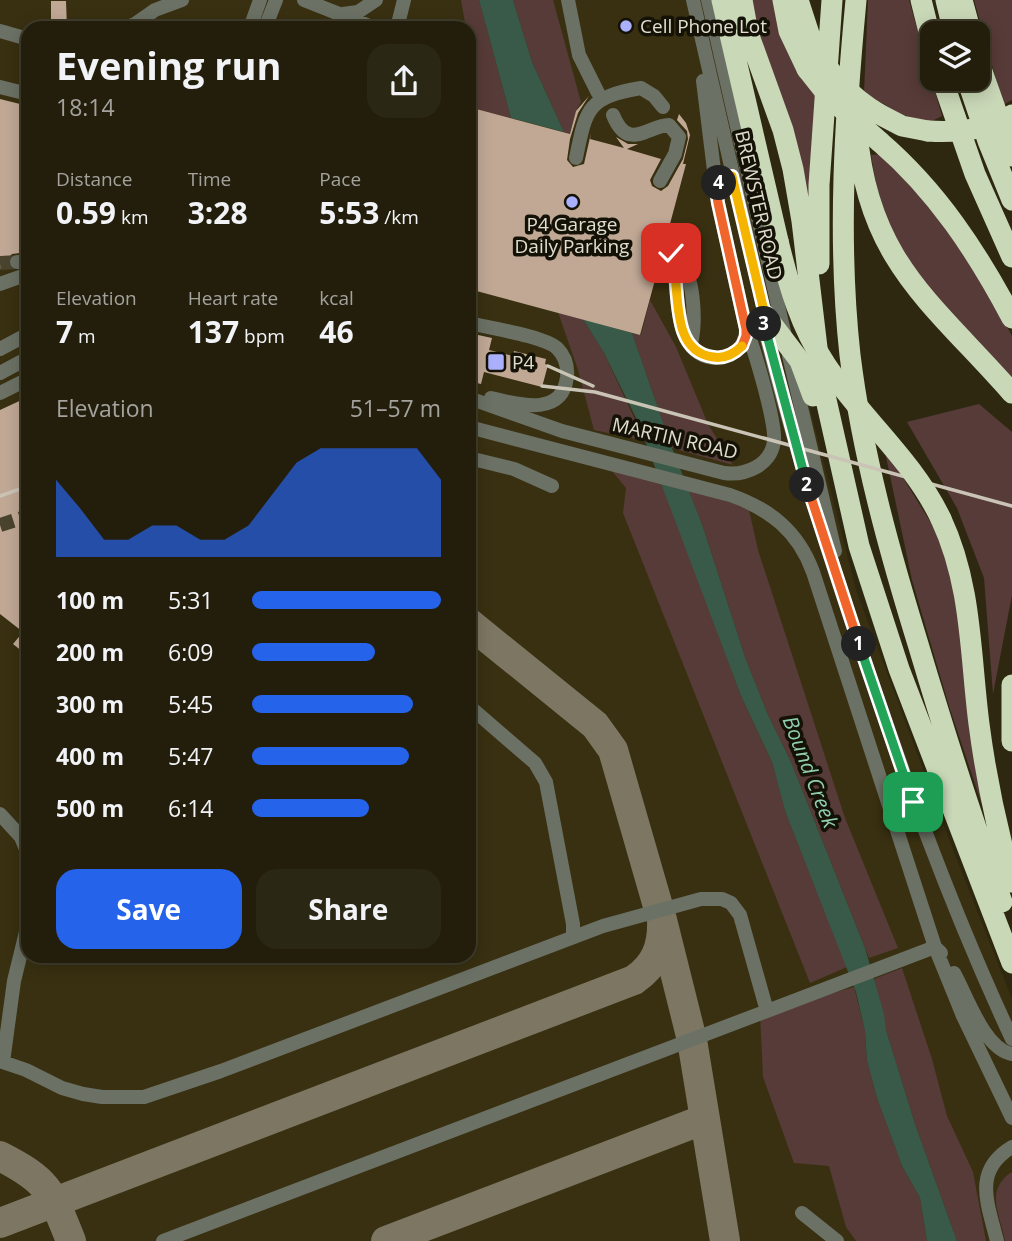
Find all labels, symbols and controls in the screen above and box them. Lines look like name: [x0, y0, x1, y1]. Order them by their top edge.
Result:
place label: Cell Phone Lot: [640, 13, 767, 39]
marker: Cell Phone Lot: [618, 18, 634, 34]
map controls: [920, 21, 990, 91]
button: layers: [920, 21, 990, 91]
text: Evening run: [56, 39, 281, 91]
button: share: [367, 44, 441, 118]
text: 18:14: [56, 91, 115, 123]
street label: BREWSTER ROAD: [729, 128, 789, 282]
text: Distance: [56, 166, 132, 192]
text: Time: [188, 166, 231, 192]
text: Pace: [319, 166, 361, 192]
pin: 4: [702, 166, 736, 200]
text: 4: [713, 169, 724, 195]
text: 0.59: [56, 192, 116, 233]
text: 3:28: [188, 192, 248, 233]
text: 5:53: [319, 192, 379, 233]
marker: P4 Garage Daily Parking: [564, 194, 580, 210]
text: km: [116, 204, 149, 230]
text: /km: [379, 204, 419, 230]
place label: P4 Garage Daily Parking: [515, 211, 629, 259]
pin: [641, 223, 701, 283]
icon: check: [652, 234, 690, 272]
text: Elevation: [56, 285, 137, 311]
text: Heart rate: [188, 285, 278, 311]
text: kcal: [319, 285, 354, 311]
pin: 3: [746, 306, 782, 342]
text: 3: [758, 310, 769, 336]
text: 7: [56, 311, 73, 352]
text: 137: [188, 311, 239, 352]
text: 46: [319, 311, 354, 352]
text: m: [73, 323, 96, 349]
text: bpm: [239, 323, 285, 349]
place label: P4: [512, 349, 534, 375]
marker: P4: [486, 352, 506, 372]
text: Elevation: [56, 392, 154, 424]
text: 51–57 m: [350, 392, 441, 424]
street label: MARTIN ROAD: [610, 411, 740, 465]
pin: 2: [790, 468, 824, 503]
text: 2: [801, 471, 812, 497]
text: 100 m: [56, 584, 124, 616]
text: 5:31: [168, 584, 214, 616]
pin: 1: [842, 626, 876, 662]
text: 1: [853, 630, 864, 656]
text: 200 m: [56, 636, 124, 668]
text: 6:09: [168, 636, 214, 668]
text: 300 m: [56, 688, 124, 720]
text: 5:45: [168, 688, 214, 720]
water label: Bound Creek: [777, 712, 845, 832]
text: 400 m: [56, 740, 124, 772]
text: 5:47: [168, 740, 214, 772]
pin: [883, 772, 943, 832]
icon: arrive: [894, 783, 932, 821]
text: 500 m: [56, 792, 124, 824]
text: 6:14: [168, 792, 214, 824]
button: Save: [56, 869, 242, 949]
button: Share: [256, 869, 441, 949]

